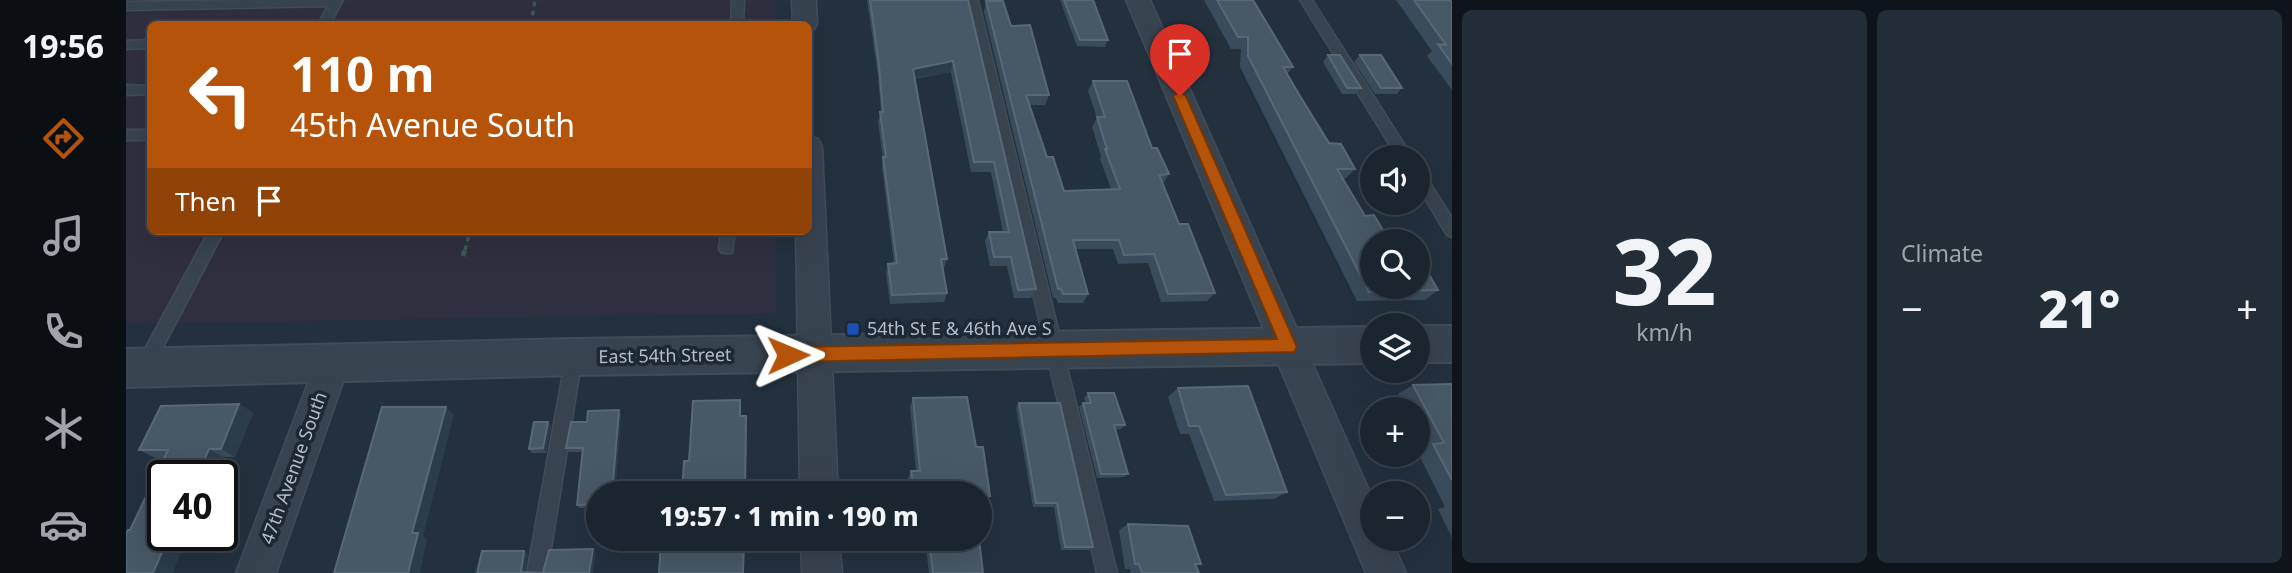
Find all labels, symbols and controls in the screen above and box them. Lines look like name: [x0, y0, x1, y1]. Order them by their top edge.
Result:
text: 19:56: [22, 24, 104, 67]
pin: [1150, 24, 1210, 96]
icon: arrive: [1161, 35, 1199, 73]
text: 110 m: [290, 40, 435, 106]
icon: left: [175, 49, 266, 140]
text: 45th Avenue South: [290, 103, 575, 146]
icon: directions: [39, 114, 88, 163]
map controls: [1360, 145, 1430, 551]
button: sound: [1360, 145, 1430, 215]
icon: arrive: [250, 182, 288, 220]
text: Then: [175, 183, 236, 219]
text: 32: [1612, 208, 1717, 332]
icon: music: [39, 211, 88, 260]
button: search: [1360, 229, 1430, 299]
text: Climate: [1901, 237, 1983, 269]
text: 21°: [2038, 272, 2121, 343]
text: −: [1901, 282, 1923, 334]
text: +: [2236, 282, 2258, 334]
icon: phone: [39, 307, 88, 356]
button: layers: [1360, 313, 1430, 383]
place label: 54th St E & 46th Ave S: [867, 316, 1052, 340]
text: km/h: [1636, 316, 1693, 348]
position arrow: [751, 318, 825, 392]
marker: 54th St E & 46th Ave S: [845, 321, 861, 337]
street label: East 54th Street: [598, 342, 732, 368]
street label: 47th Avenue South: [254, 388, 332, 547]
button: +: [1360, 397, 1430, 467]
icon: climate: [39, 404, 88, 453]
speed limit sign: 40: [147, 460, 238, 551]
button: −: [1360, 481, 1430, 551]
text: 19:57 · 1 min · 190 m: [659, 498, 919, 534]
icon: car: [39, 500, 88, 549]

